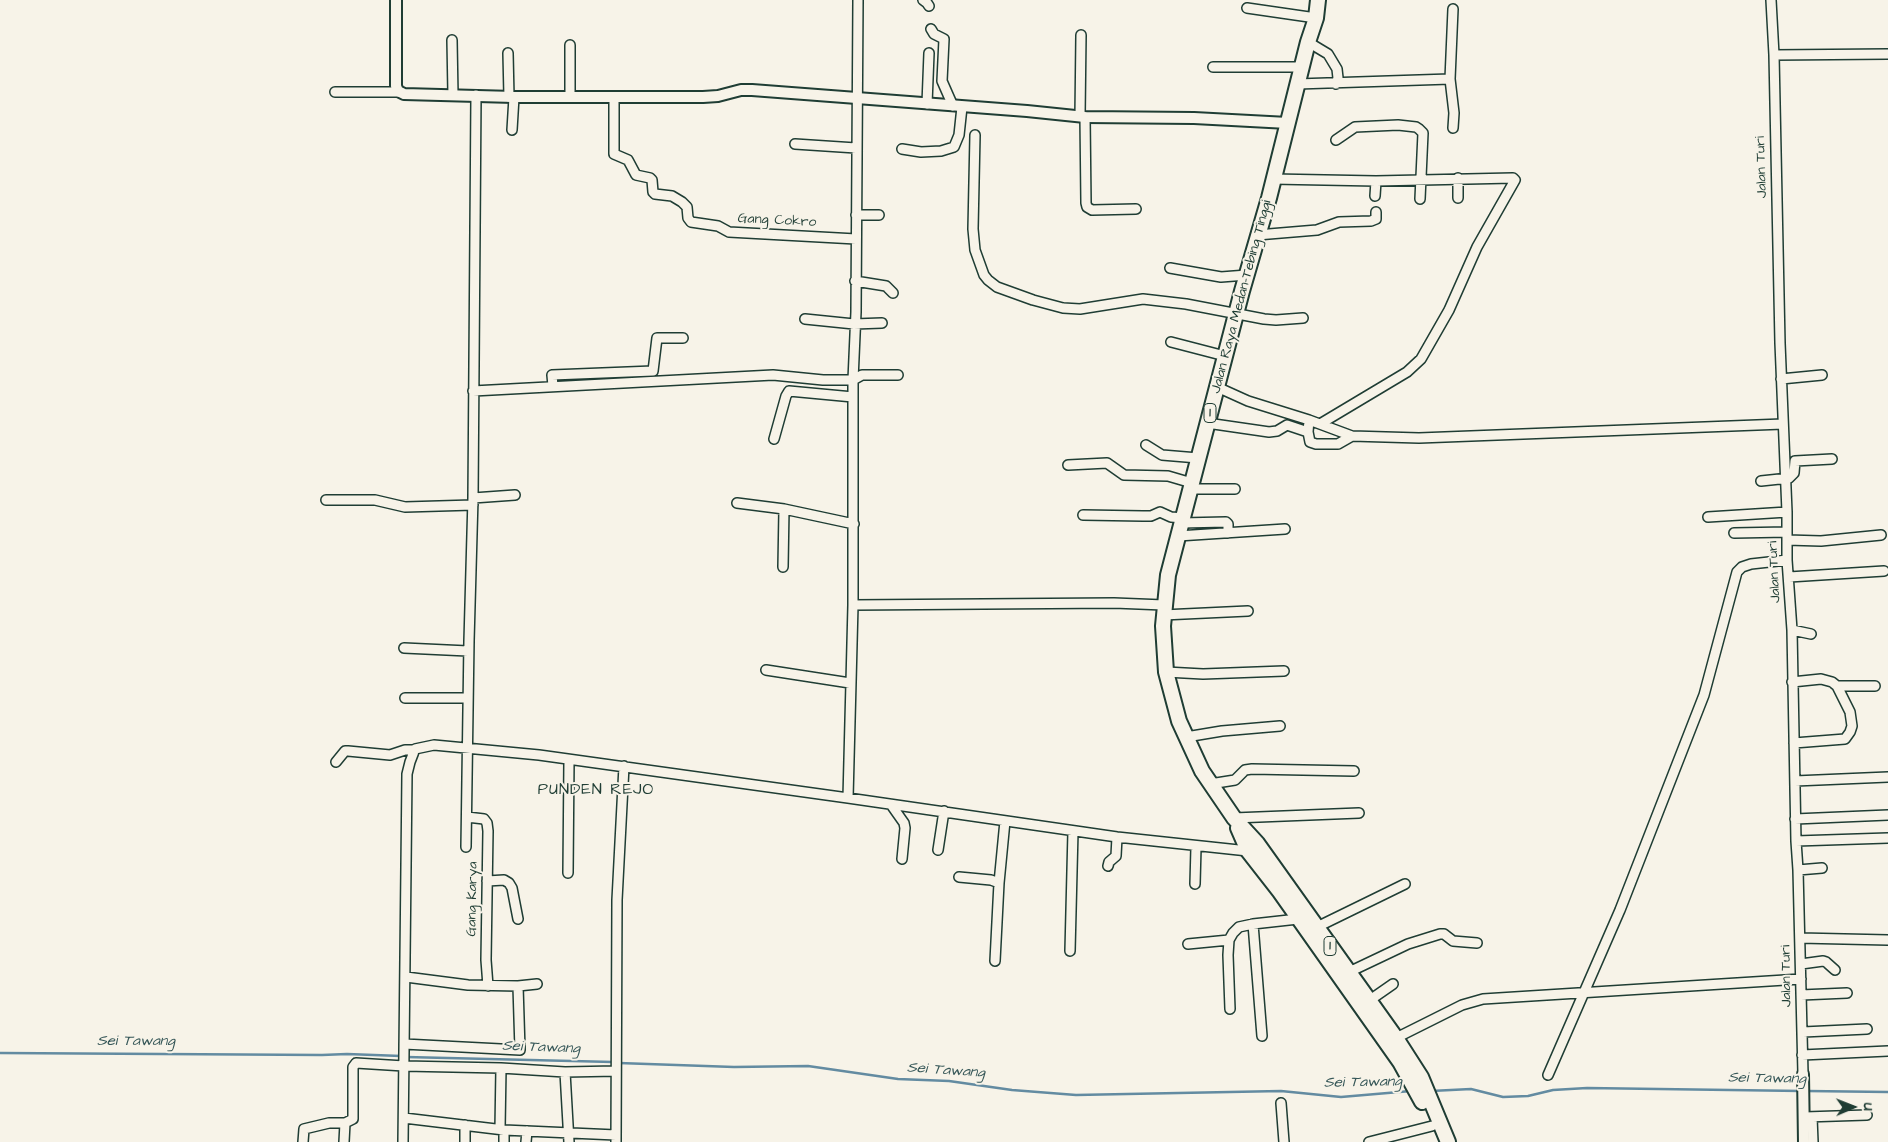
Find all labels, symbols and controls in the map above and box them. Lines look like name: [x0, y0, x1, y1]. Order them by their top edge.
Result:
street label: Jalan Turi: [1753, 136, 1771, 198]
street label: Jalan Raya Medan-Tebing Tinggi: [1208, 199, 1276, 395]
street label: Gang Cokro: [737, 211, 817, 231]
road number: 1: [1204, 403, 1216, 422]
street label: Jalan Turi: [1765, 541, 1785, 603]
district label: PUNDEN REJO: [536, 781, 656, 801]
street label: Gang Karya: [464, 861, 482, 937]
road number: 1: [1324, 936, 1336, 956]
street label: Jalan Turi: [1778, 945, 1796, 1007]
water label: Sei Tawang: [97, 1033, 175, 1051]
water label: Sei Tawang: [502, 1038, 580, 1058]
water label: Sei Tawang: [906, 1059, 986, 1083]
water label: Sei Tawang: [1728, 1069, 1806, 1089]
water label: Sei Tawang: [1324, 1073, 1402, 1093]
north arrow: [1828, 1082, 1878, 1132]
text: U: [1858, 1103, 1878, 1111]

